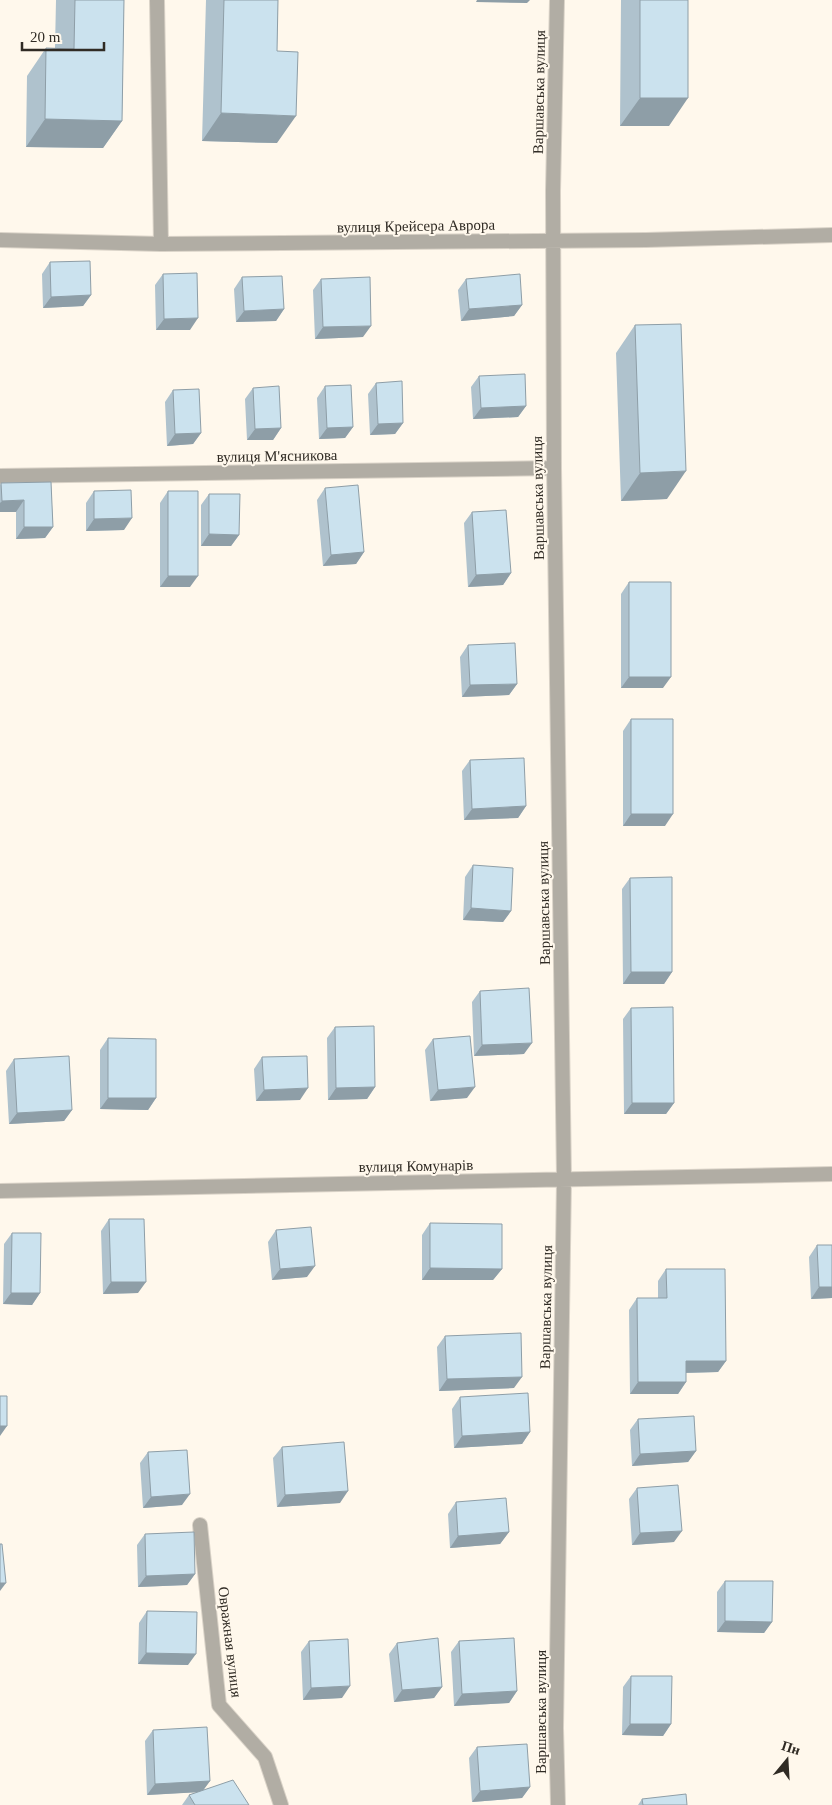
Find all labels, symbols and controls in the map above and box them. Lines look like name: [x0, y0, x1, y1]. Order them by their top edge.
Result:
scale bar: [22, 20, 105, 52]
text: 20 m: [30, 29, 61, 45]
street label: Варшавська вулиця: [530, 30, 548, 154]
street label: вулиця Крейсера Аврора: [337, 217, 496, 235]
street label: Варшавська вулиця: [529, 436, 547, 560]
street label: вулиця М'ясникова: [216, 447, 338, 465]
street label: Варшавська вулиця: [535, 841, 553, 965]
street label: вулиця Комунарів: [359, 1157, 473, 1175]
street label: Варшавська вулиця: [537, 1245, 555, 1369]
street label: Овражная вулиця: [215, 1586, 245, 1698]
street label: Варшавська вулиця: [533, 1650, 549, 1774]
north arrow: [762, 1735, 812, 1785]
text: Пн: [780, 1738, 802, 1758]

